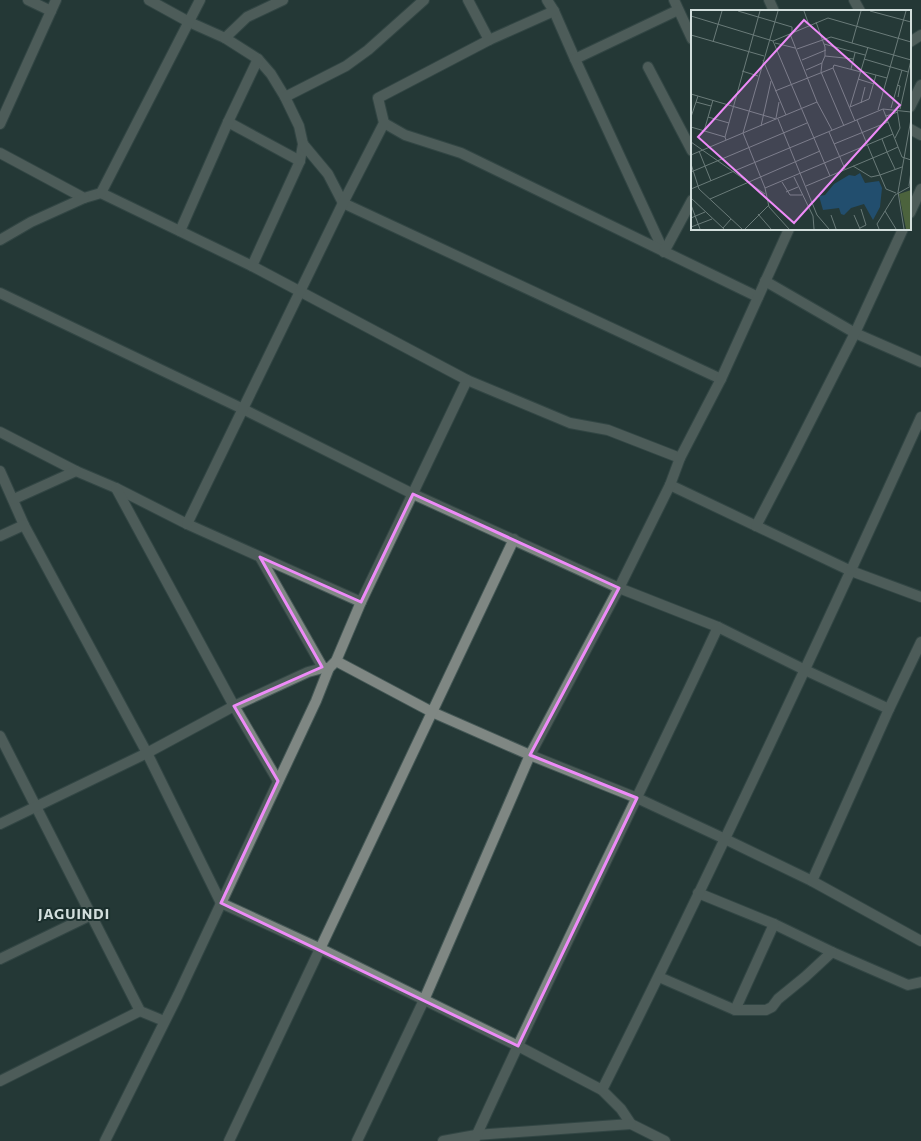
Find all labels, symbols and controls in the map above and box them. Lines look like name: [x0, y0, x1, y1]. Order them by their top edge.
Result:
inset map: [691, 10, 911, 230]
district label: JAGUINDI: [38, 905, 110, 922]

